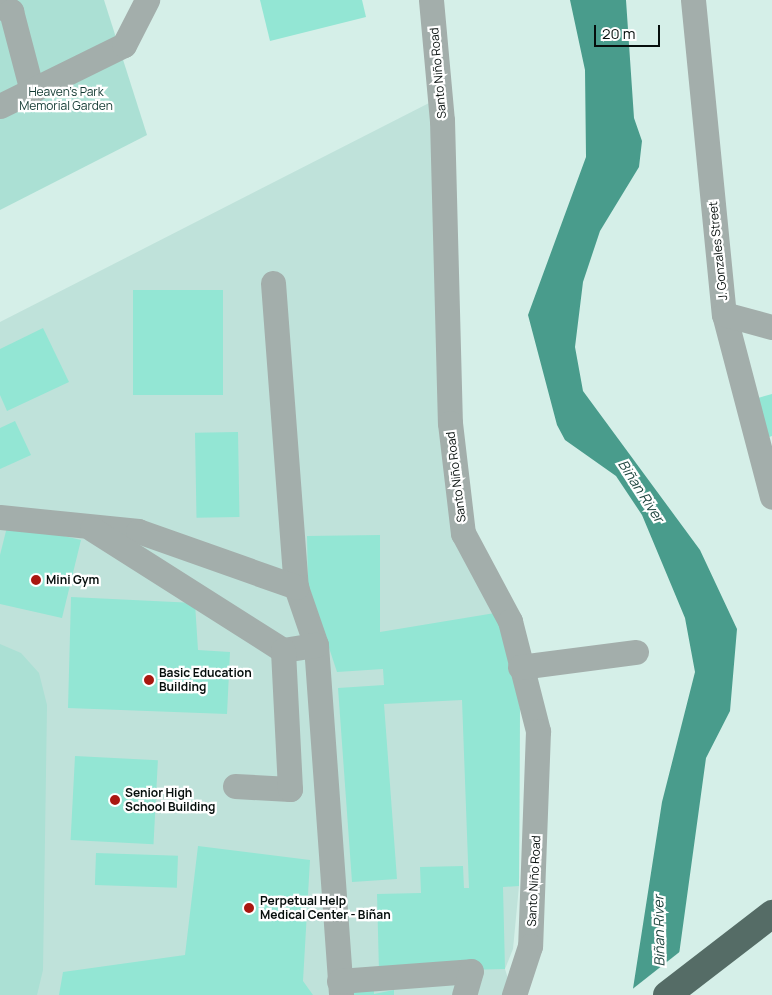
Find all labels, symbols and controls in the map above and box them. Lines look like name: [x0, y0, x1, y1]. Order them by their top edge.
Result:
scale bar: [597, 15, 663, 47]
text: 20 m: [602, 23, 635, 44]
street label: Santo Niño Road: [427, 27, 449, 119]
park label: Heaven's Park Memorial Garden: [19, 85, 113, 113]
street label: J. Gonzales Street: [706, 201, 730, 301]
street label: Santo Niño Road: [443, 431, 469, 523]
water label: Biñan River: [615, 457, 667, 525]
place label: Mini Gym: [46, 573, 99, 587]
marker: Mini Gym: [30, 574, 42, 586]
place label: Basic Education Building: [159, 666, 252, 694]
marker: Basic Education Building: [143, 674, 155, 686]
place label: Senior High School Building: [125, 786, 215, 814]
marker: Senior High School Building: [109, 794, 121, 806]
street label: Santo Niño Road: [524, 835, 544, 927]
place label: Perpetual Help Medical Center - Biñan: [260, 894, 391, 922]
water label: Biñan River: [650, 895, 668, 967]
marker: Perpetual Help Medical Center - Biñan: [242, 901, 256, 915]

